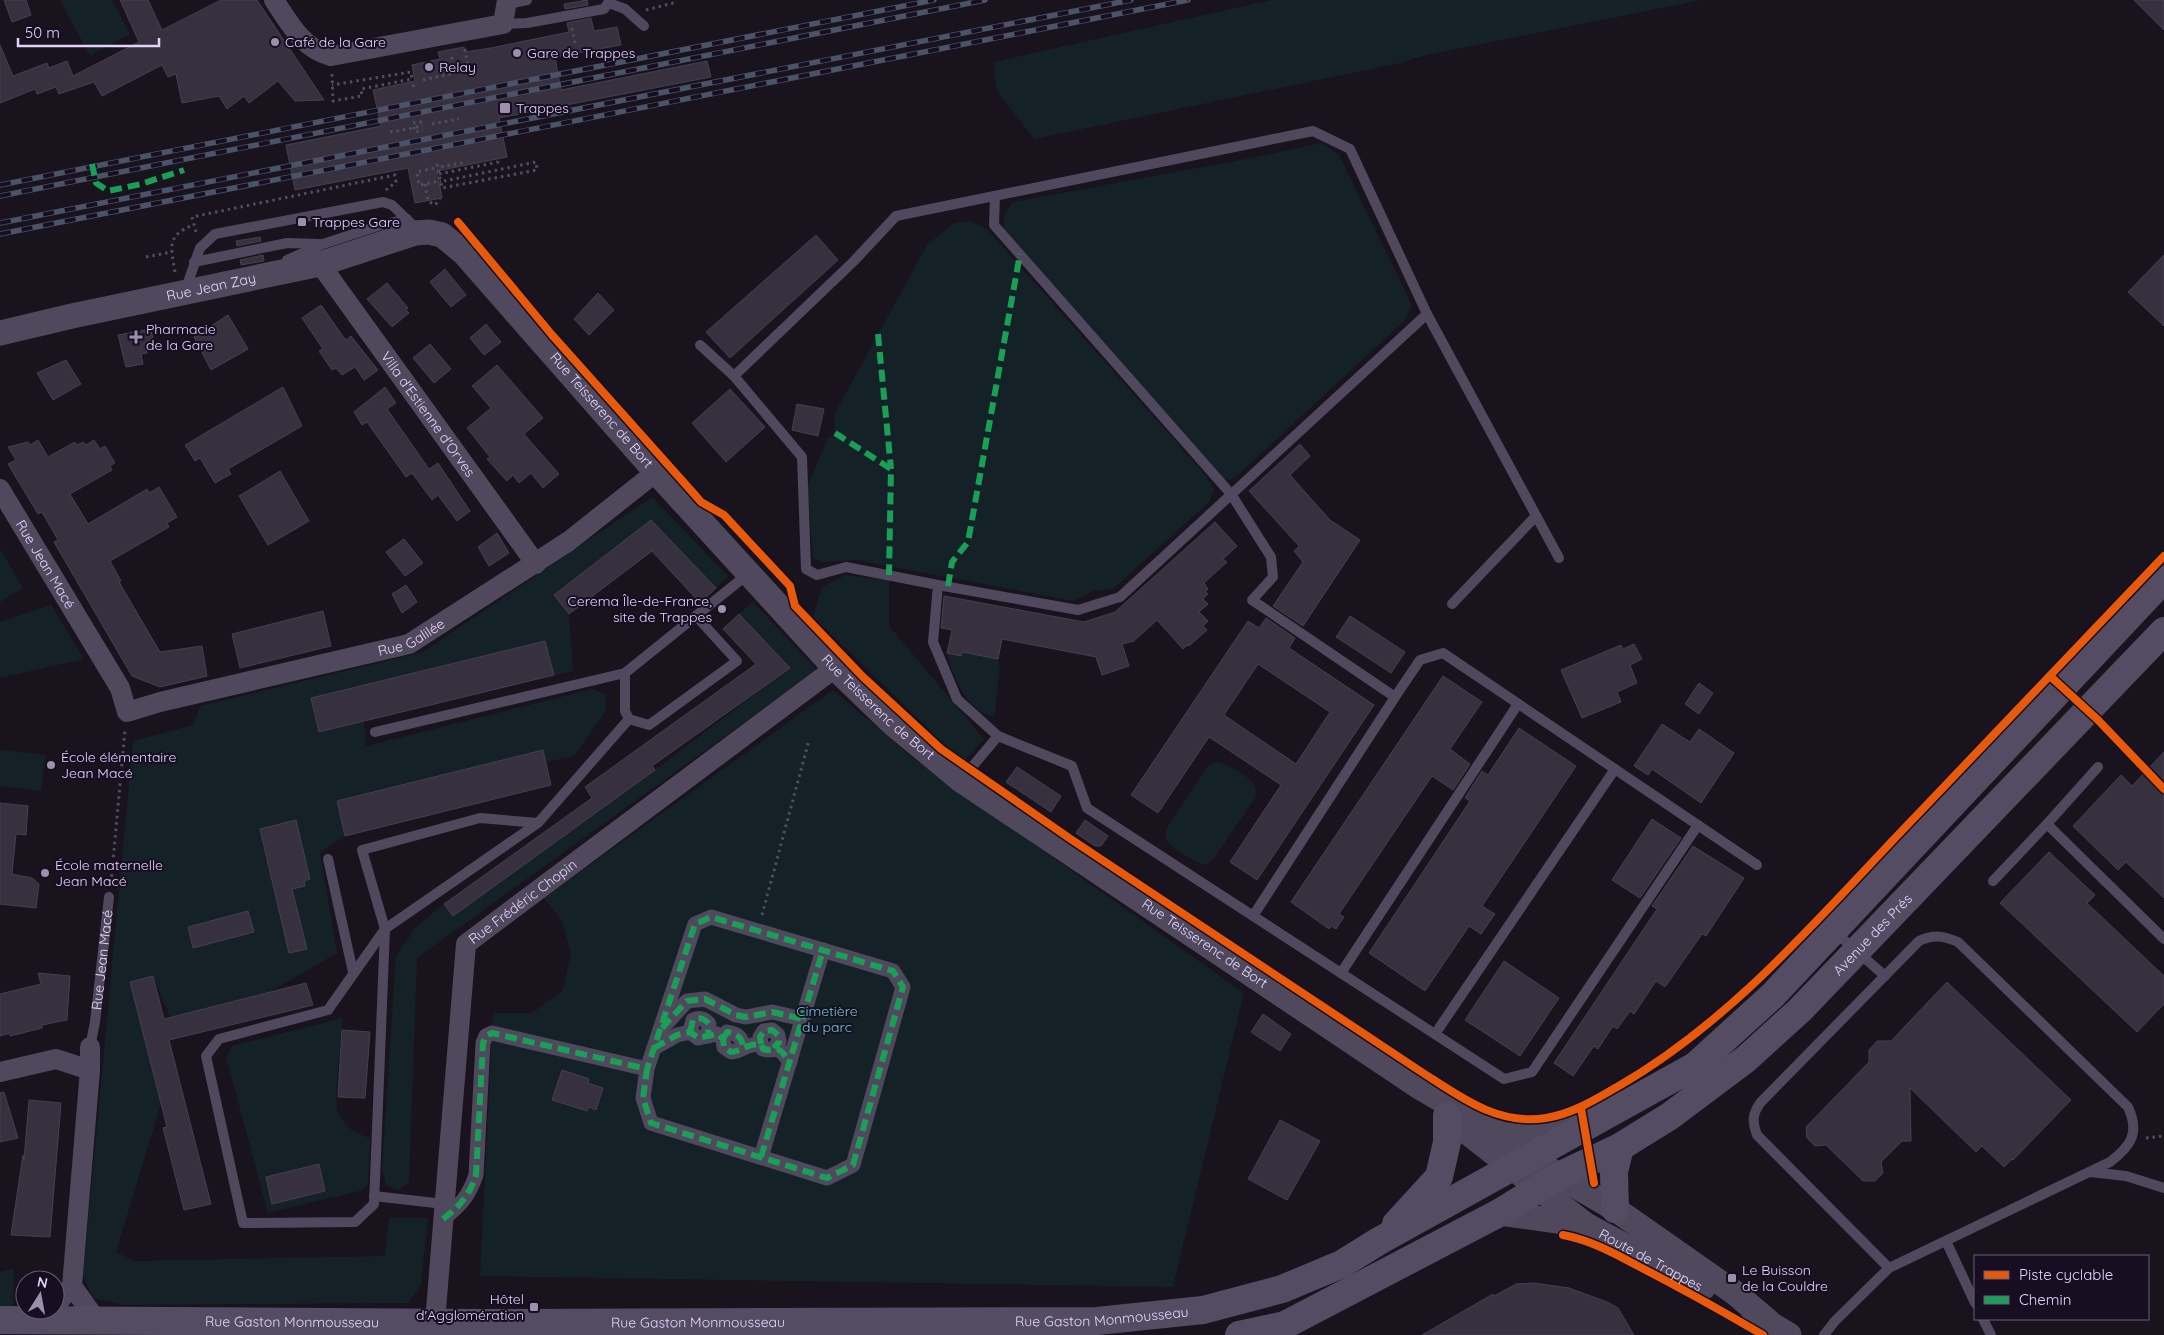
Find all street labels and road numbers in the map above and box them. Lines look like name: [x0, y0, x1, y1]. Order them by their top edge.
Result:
street label: Rue Jean Zay: [165, 269, 257, 305]
street label: Villa d'Estienne d'Orves: [377, 348, 479, 480]
street label: Rue Teisserenc de Bort: [546, 349, 657, 472]
street label: Rue Jean Macé: [12, 517, 79, 612]
street label: Rue Galilée: [376, 614, 448, 660]
street label: Rue Teisserenc de Bort: [818, 650, 939, 764]
street label: Rue Frédéric Chopin: [465, 855, 580, 948]
street label: Avenue des Prés: [1829, 890, 1916, 979]
street label: Rue Teisserenc de Bort: [1138, 895, 1272, 992]
street label: Rue Jean Macé: [87, 909, 117, 1011]
street label: Route de Trappes: [1596, 1225, 1706, 1295]
street label: Rue Gaston Monmousseau: [1015, 1303, 1189, 1330]
street label: Rue Gaston Monmousseau: [205, 1312, 379, 1331]
street label: Rue Gaston Monmousseau: [611, 1313, 785, 1332]

